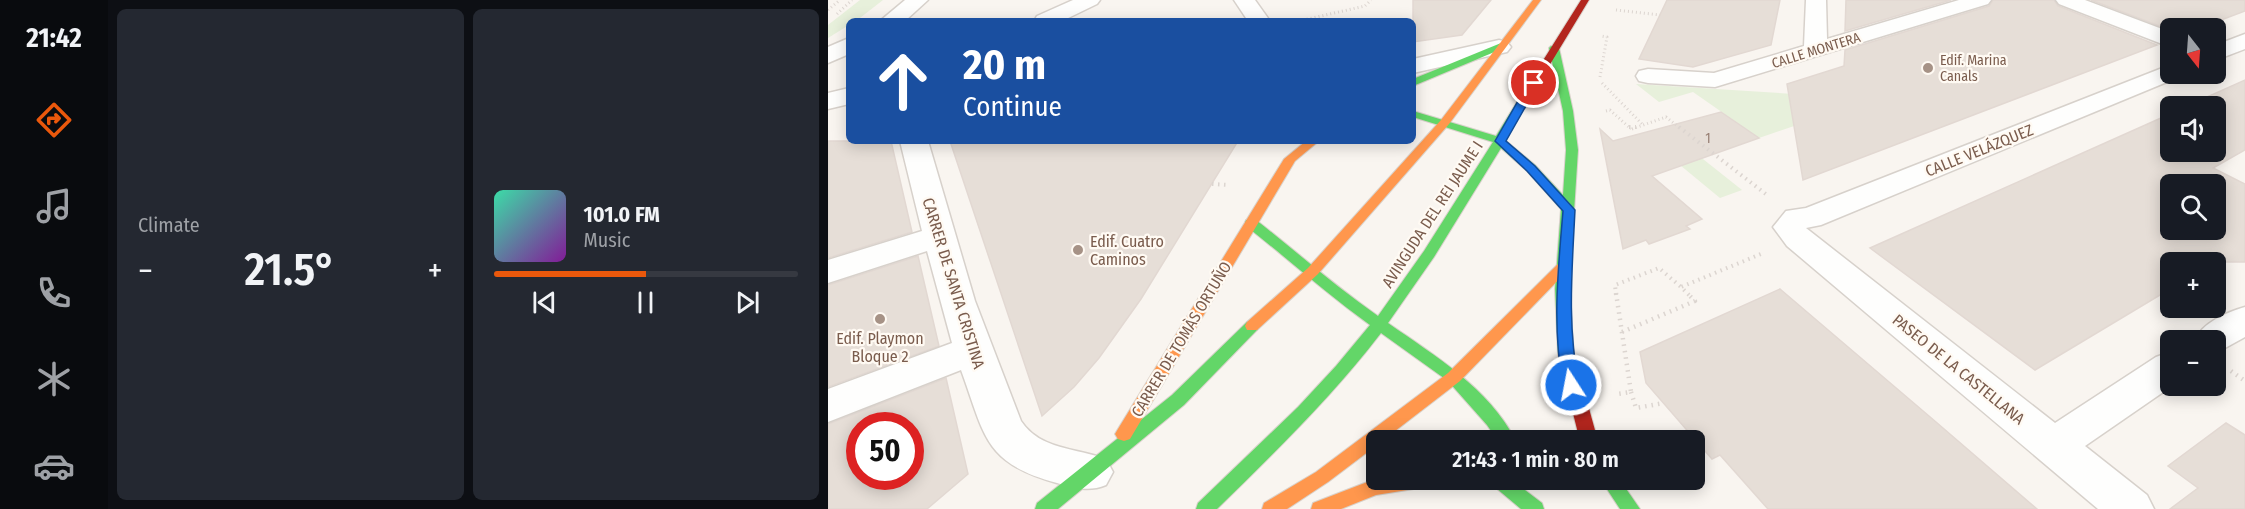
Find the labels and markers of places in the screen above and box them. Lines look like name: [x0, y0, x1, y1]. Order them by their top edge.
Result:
place label: Edif. Marina Canals: [1940, 52, 2007, 85]
pin: [1508, 57, 1559, 108]
marker: Edif. Marina Canals: [1921, 61, 1935, 75]
place label: Edif. Cuatro Caminos: [1090, 232, 1164, 269]
marker: Edif. Cuatro Caminos: [1071, 243, 1085, 257]
marker: Edif. Playmon Bloque 2: [873, 312, 887, 326]
place label: Edif. Playmon Bloque 2: [836, 329, 924, 366]

